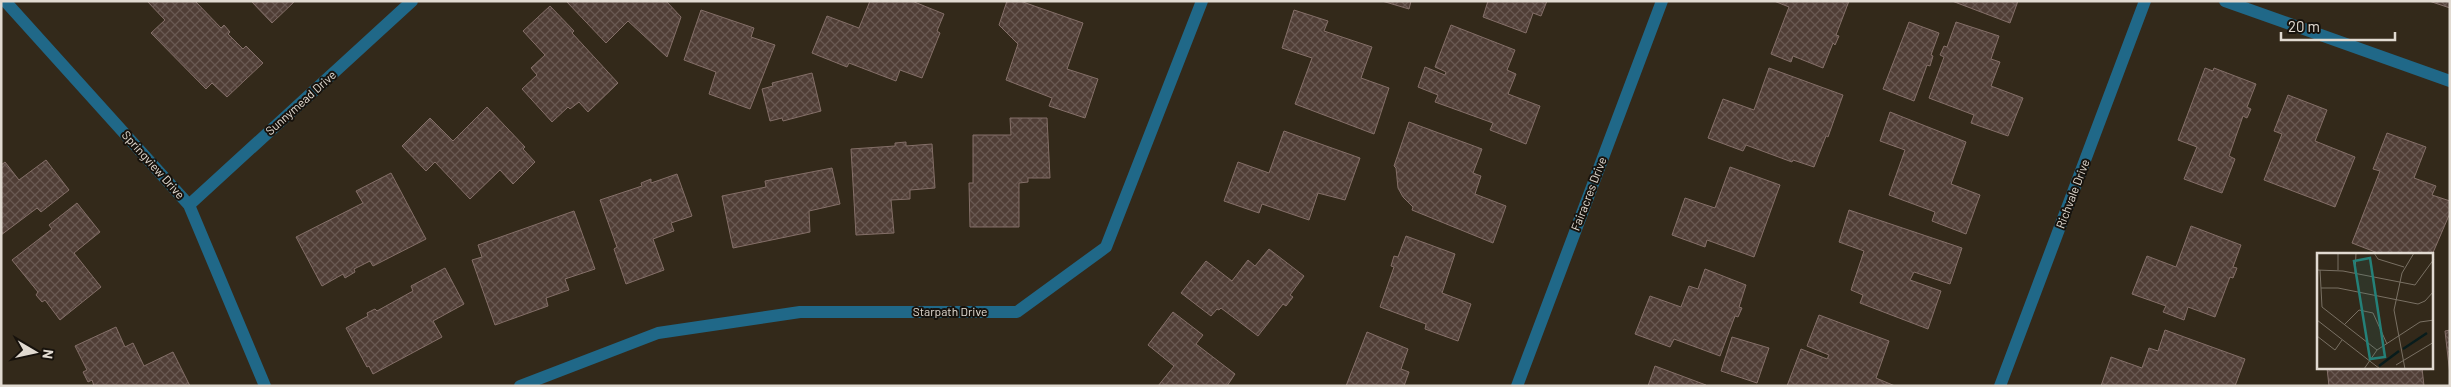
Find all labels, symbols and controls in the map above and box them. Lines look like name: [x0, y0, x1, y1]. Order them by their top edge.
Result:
scale bar: [2281, 10, 2395, 42]
text: 20 m: [2288, 17, 2320, 35]
street label: Sunnymead Drive: [262, 67, 338, 138]
street label: Springview Drive: [120, 127, 188, 201]
street label: Fairacres Drive: [1568, 155, 1609, 232]
street label: Richvale Drive: [2052, 157, 2092, 230]
inset map: [2317, 253, 2434, 370]
street label: Starpath Drive: [913, 304, 987, 318]
north arrow: [10, 327, 60, 377]
text: N: [39, 348, 57, 360]

